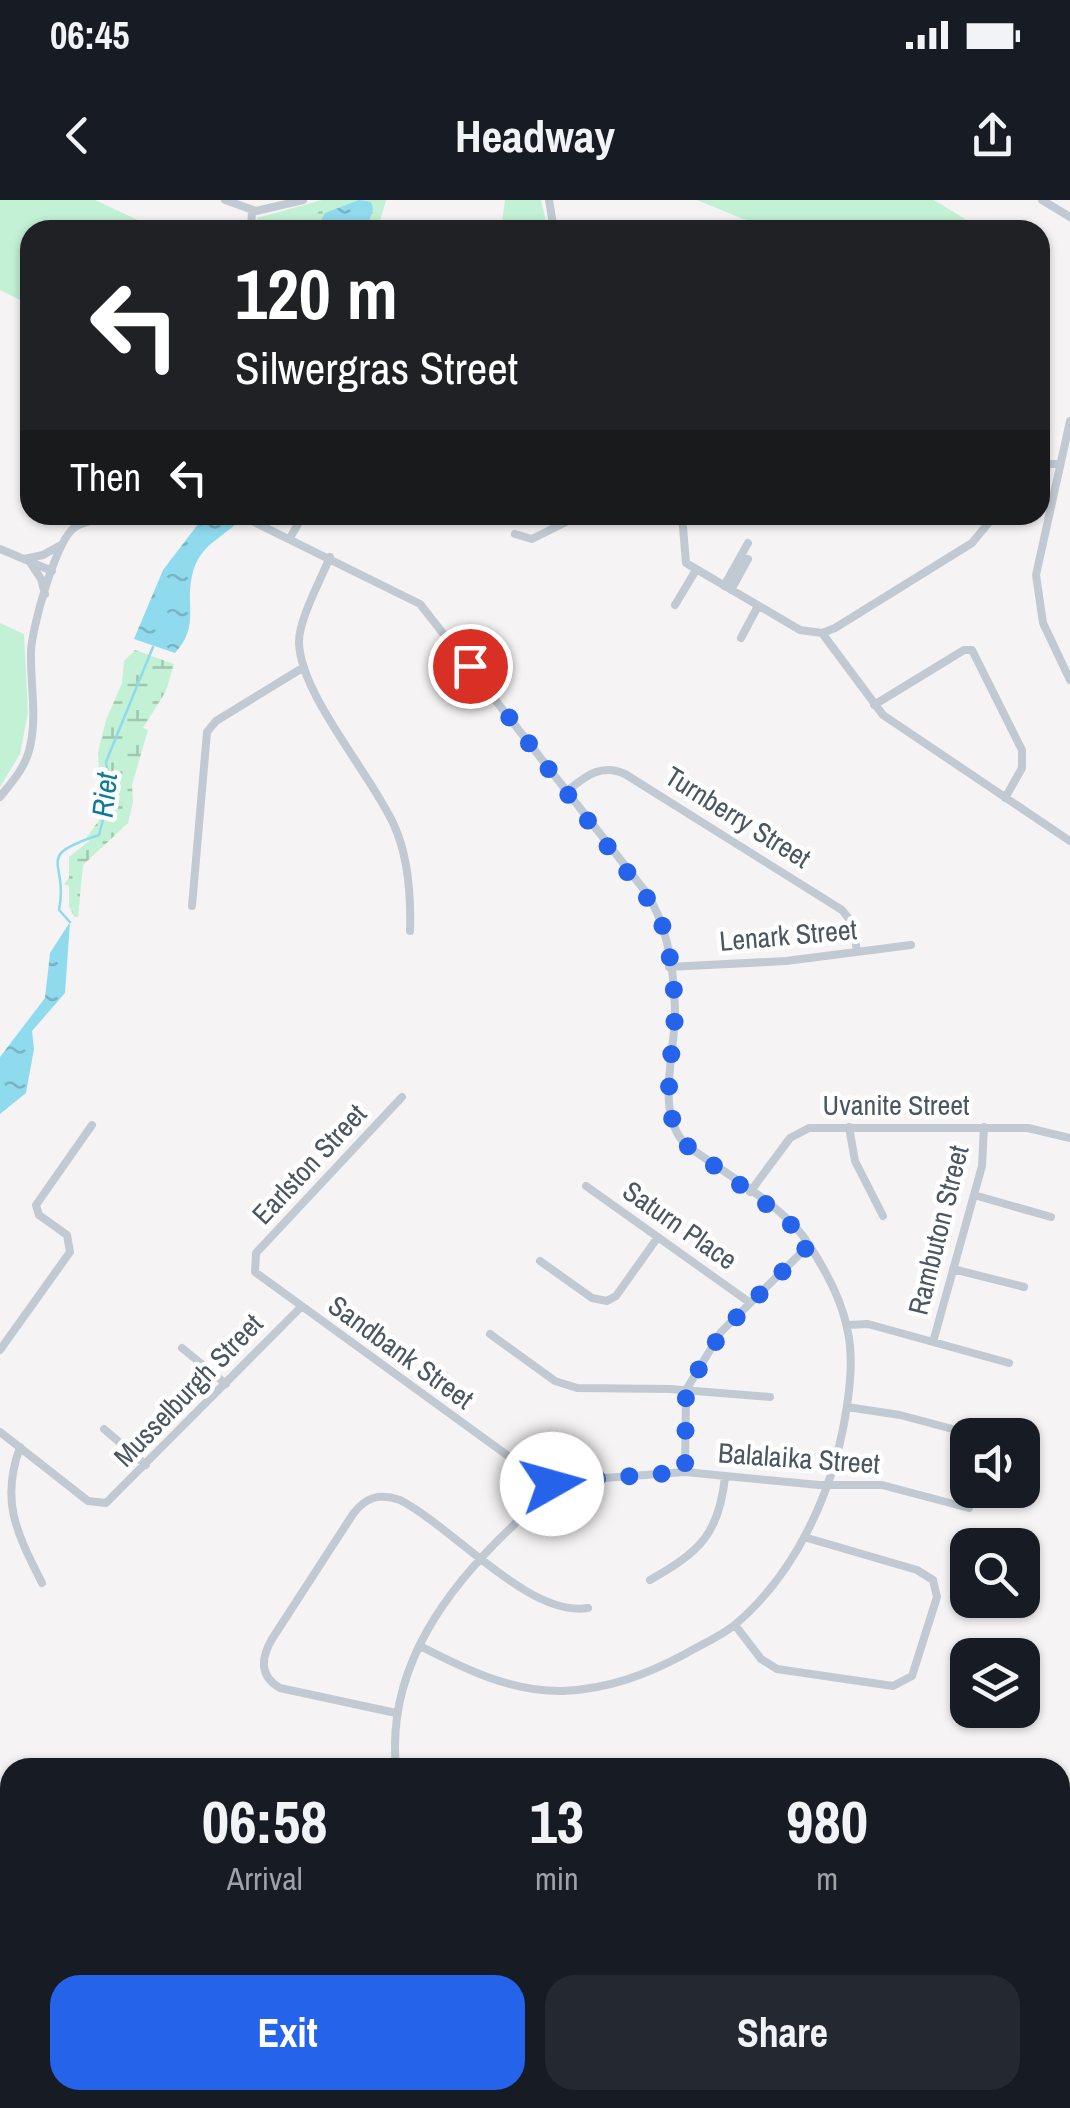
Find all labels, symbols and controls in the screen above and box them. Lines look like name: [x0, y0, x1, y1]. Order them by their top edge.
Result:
text: 06:45: [50, 10, 130, 61]
text: Headway: [455, 105, 615, 166]
icon: back: [50, 108, 105, 163]
icon: share: [965, 108, 1020, 163]
text: 120 m: [235, 247, 398, 341]
icon: left: [70, 260, 200, 390]
text: Silwergras Street: [235, 337, 518, 398]
icon: left: [161, 450, 216, 505]
text: Then: [70, 452, 141, 503]
pin: [428, 624, 513, 709]
icon: arrive: [443, 639, 498, 694]
street label: Turnberry Street: [658, 757, 818, 877]
water label: Riet: [82, 769, 126, 820]
street label: Lenark Street: [718, 910, 858, 960]
street label: Uvanite Street: [823, 1086, 969, 1124]
street label: Earlston Street: [243, 1096, 375, 1232]
street label: Rambuton Street: [899, 1141, 977, 1319]
street label: Saturn Place: [615, 1172, 745, 1278]
street label: Sandbank Street: [321, 1286, 481, 1418]
street label: Musselburgh Street: [105, 1305, 271, 1475]
map controls: [950, 1418, 1040, 1728]
button: sound: [950, 1418, 1040, 1508]
position arrow: [500, 1432, 604, 1536]
street label: Balalaika Street: [717, 1433, 881, 1483]
button: search: [950, 1528, 1040, 1618]
button: layers: [950, 1638, 1040, 1728]
text: 06:58: [202, 1781, 328, 1862]
text: 13: [529, 1781, 584, 1862]
text: 980: [786, 1781, 868, 1862]
text: Arrival: [227, 1857, 303, 1900]
text: min: [535, 1857, 579, 1900]
text: m: [816, 1857, 838, 1900]
button: Exit: [50, 1975, 525, 2090]
button: Share: [545, 1975, 1020, 2090]

